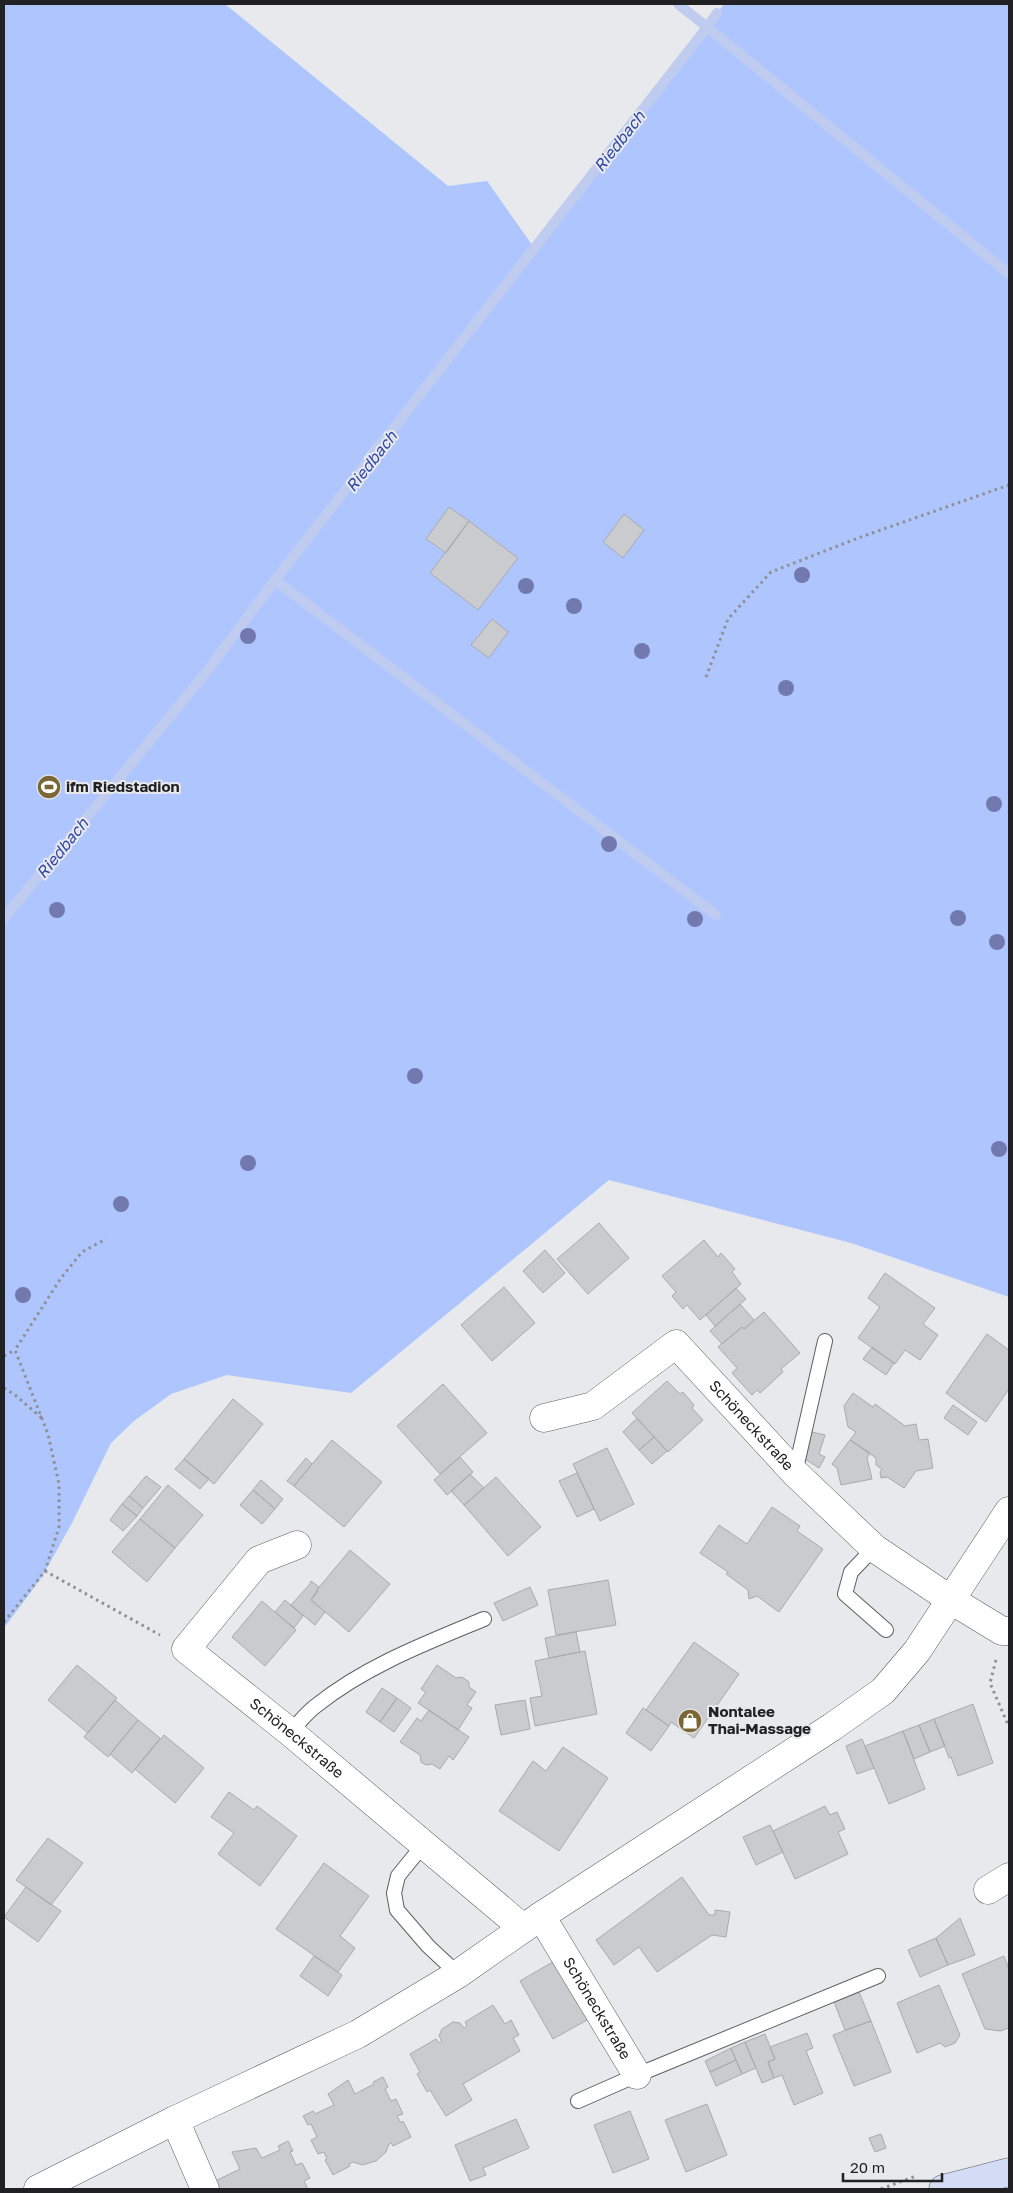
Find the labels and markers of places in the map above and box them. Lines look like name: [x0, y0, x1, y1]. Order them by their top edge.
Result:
sports icon: ifm Riedstadion: [36, 774, 62, 800]
place label: ifm Riedstadion: [66, 777, 180, 795]
place label: Nontalee Thai-Massage: [708, 1702, 811, 1737]
shop icon: Nontalee Thai-Massage: [677, 1708, 703, 1734]

